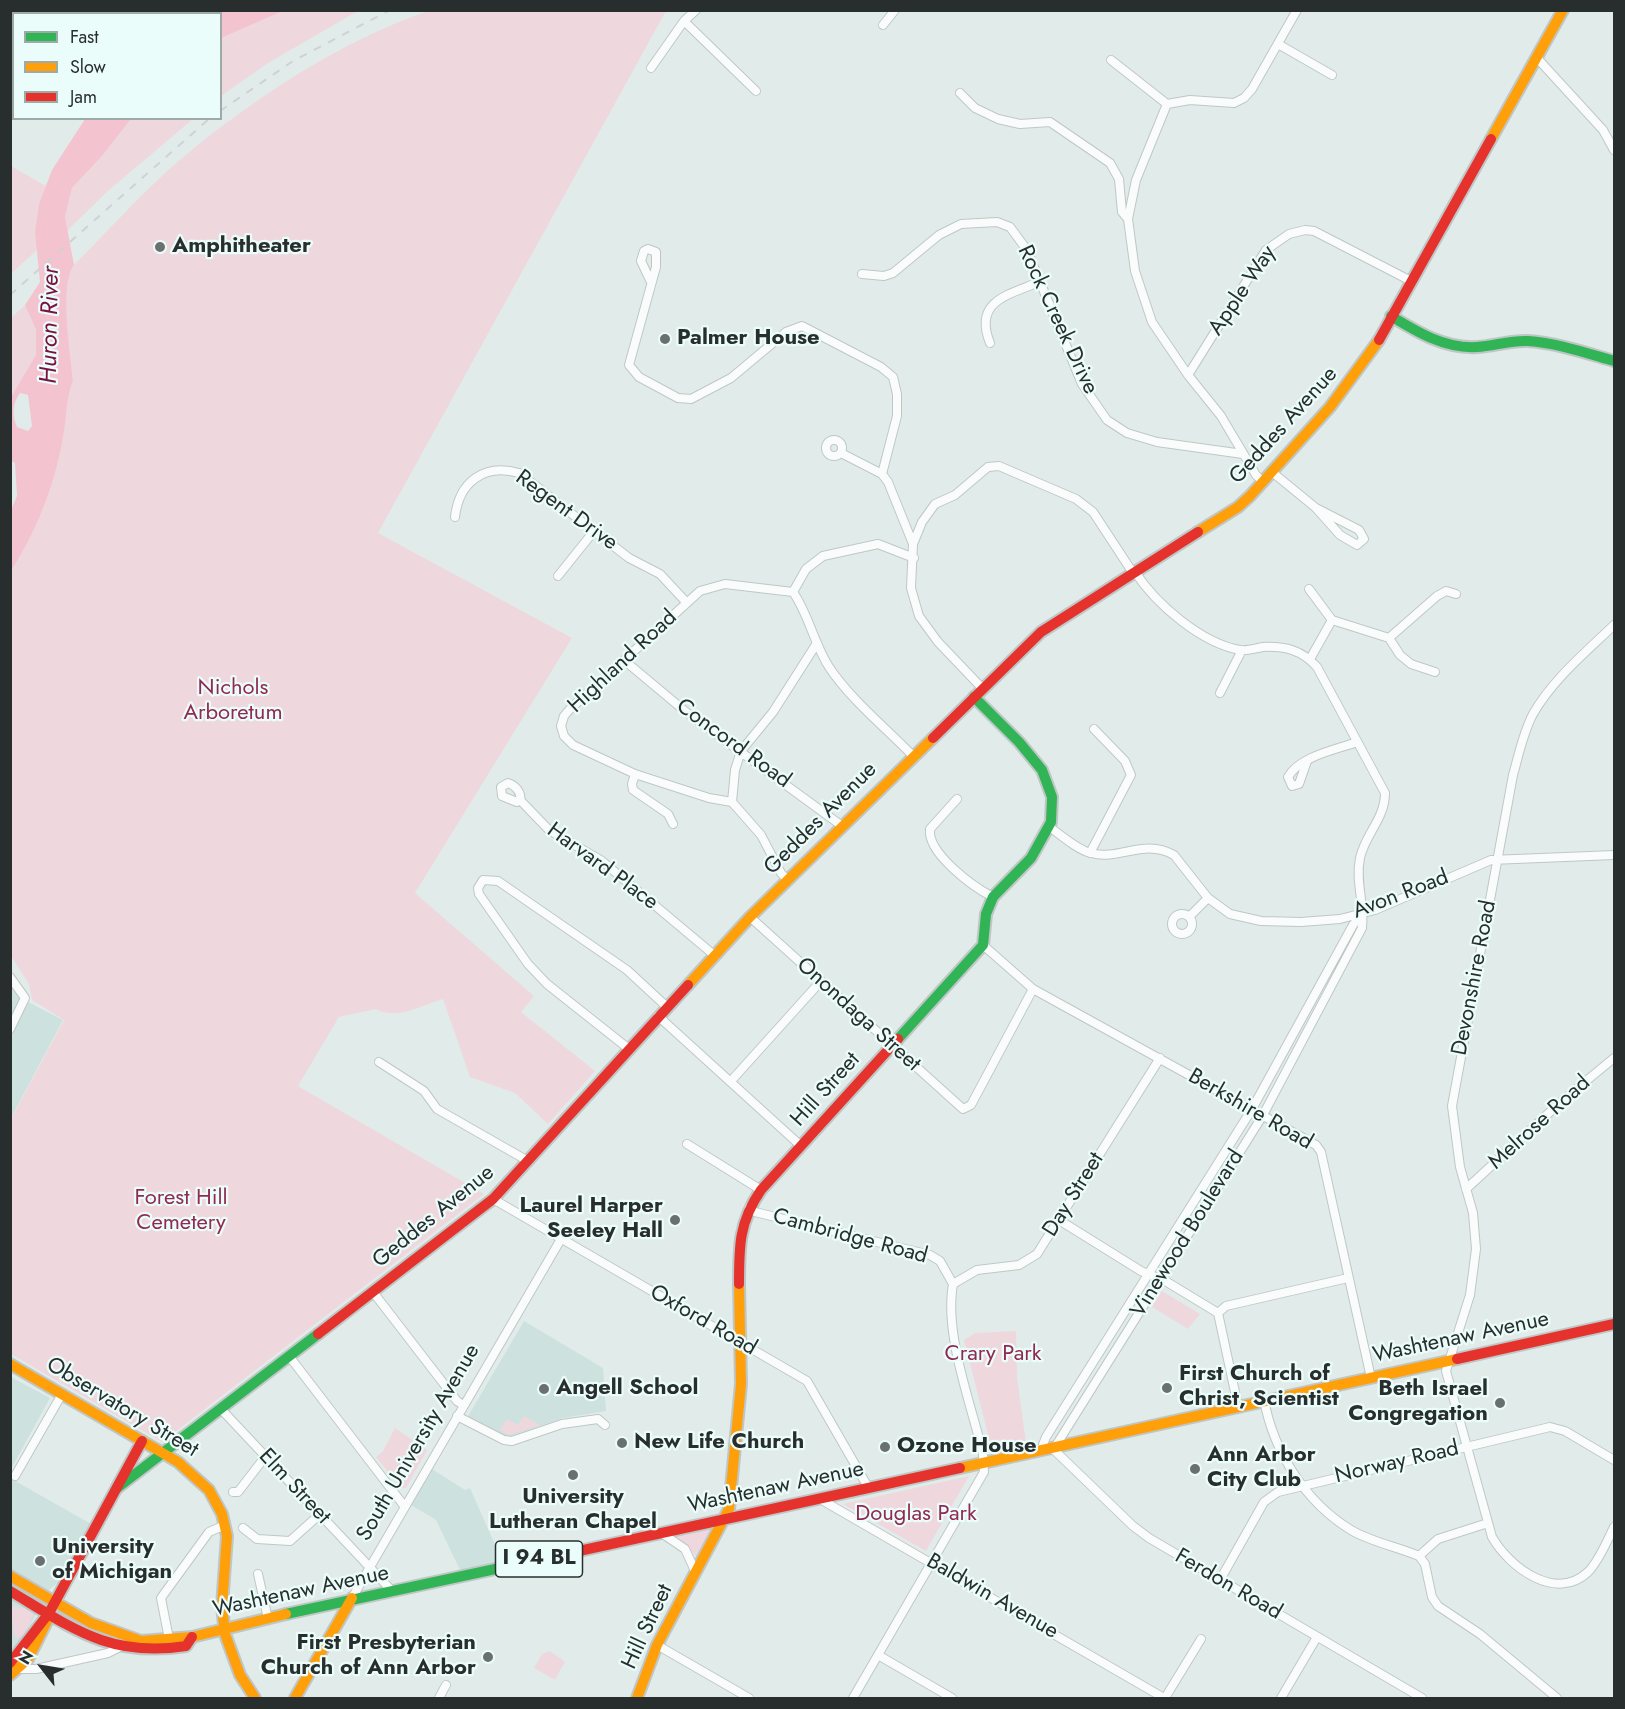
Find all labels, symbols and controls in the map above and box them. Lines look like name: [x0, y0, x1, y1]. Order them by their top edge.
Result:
legend: [12, 12, 222, 120]
text: Fast: [70, 24, 99, 50]
text: Slow: [70, 54, 106, 80]
text: Jam: [70, 84, 97, 110]
place label: Amphitheater: [172, 234, 311, 260]
marker: Amphitheater: [153, 240, 167, 254]
street label: Rock Creek Drive: [1011, 241, 1103, 399]
street label: Apple Way: [1203, 241, 1283, 341]
water label: Huron River: [36, 266, 66, 384]
place label: Palmer House: [677, 326, 820, 352]
marker: Palmer House: [658, 332, 672, 346]
street label: Geddes Avenue: [1224, 362, 1344, 490]
street label: Regent Drive: [510, 465, 622, 557]
street label: Highland Road: [563, 605, 683, 719]
park label: Nichols Arboretum: [183, 676, 283, 728]
street label: Concord Road: [671, 694, 795, 794]
street label: Geddes Avenue: [759, 757, 883, 881]
street label: Harvard Place: [541, 818, 663, 916]
street label: Avon Road: [1349, 865, 1453, 925]
street label: Devonshire Road: [1447, 898, 1503, 1058]
street label: Onondaga Street: [791, 952, 925, 1078]
street label: Hill Street: [786, 1047, 866, 1133]
street label: Berkshire Road: [1183, 1064, 1317, 1156]
street label: Melrose Road: [1484, 1070, 1596, 1176]
street label: Vinewood Boulevard: [1126, 1145, 1250, 1323]
street label: Day Street: [1038, 1148, 1110, 1242]
street label: Geddes Avenue: [368, 1160, 500, 1274]
park label: Forest Hill Cemetery: [134, 1186, 228, 1238]
place label: Laurel Harper Seeley Hall: [520, 1194, 663, 1246]
street label: Cambridge Road: [770, 1204, 930, 1270]
marker: Laurel Harper Seeley Hall: [668, 1213, 682, 1227]
street label: Oxford Road: [645, 1280, 761, 1362]
street label: Washtenaw Avenue: [1371, 1306, 1551, 1370]
street label: South University Avenue: [352, 1340, 486, 1546]
park label: Crary Park: [945, 1342, 1041, 1368]
street label: Observatory Street: [41, 1352, 203, 1464]
place label: First Church of Christ, Scientist: [1179, 1362, 1339, 1414]
place label: Angell School: [556, 1376, 698, 1402]
place label: Beth Israel Congregation: [1348, 1377, 1488, 1428]
marker: First Church of Christ, Scientist: [1160, 1381, 1174, 1395]
marker: Angell School: [537, 1382, 551, 1396]
marker: Beth Israel Congregation: [1493, 1396, 1507, 1410]
place label: New Life Church: [634, 1430, 804, 1456]
place label: Ozone House: [897, 1434, 1037, 1460]
marker: New Life Church: [615, 1436, 629, 1450]
street label: Norway Road: [1332, 1436, 1462, 1490]
marker: Ozone House: [878, 1440, 892, 1454]
place label: Ann Arbor City Club: [1207, 1443, 1316, 1494]
street label: Elm Street: [252, 1444, 336, 1530]
street label: Washtenaw Avenue: [686, 1456, 866, 1520]
marker: Ann Arbor City Club: [1188, 1462, 1202, 1476]
marker: University Lutheran Chapel: [566, 1468, 580, 1482]
place label: University Lutheran Chapel: [489, 1485, 657, 1536]
park label: Douglas Park: [855, 1502, 977, 1528]
place label: University of Michigan: [52, 1535, 172, 1586]
road number: I 94 BL: [496, 1541, 582, 1577]
street label: Ferdon Road: [1170, 1544, 1286, 1626]
street label: Baldwin Avenue: [921, 1549, 1063, 1645]
marker: University of Michigan: [33, 1554, 47, 1568]
street label: Washtenaw Avenue: [211, 1560, 391, 1624]
street label: Hill Street: [617, 1580, 679, 1674]
place label: First Presbyterian Church of Ann Arbor: [261, 1631, 476, 1682]
north arrow: [12, 1637, 72, 1697]
text: N: [13, 1646, 39, 1669]
marker: First Presbyterian Church of Ann Arbor: [481, 1650, 495, 1664]

